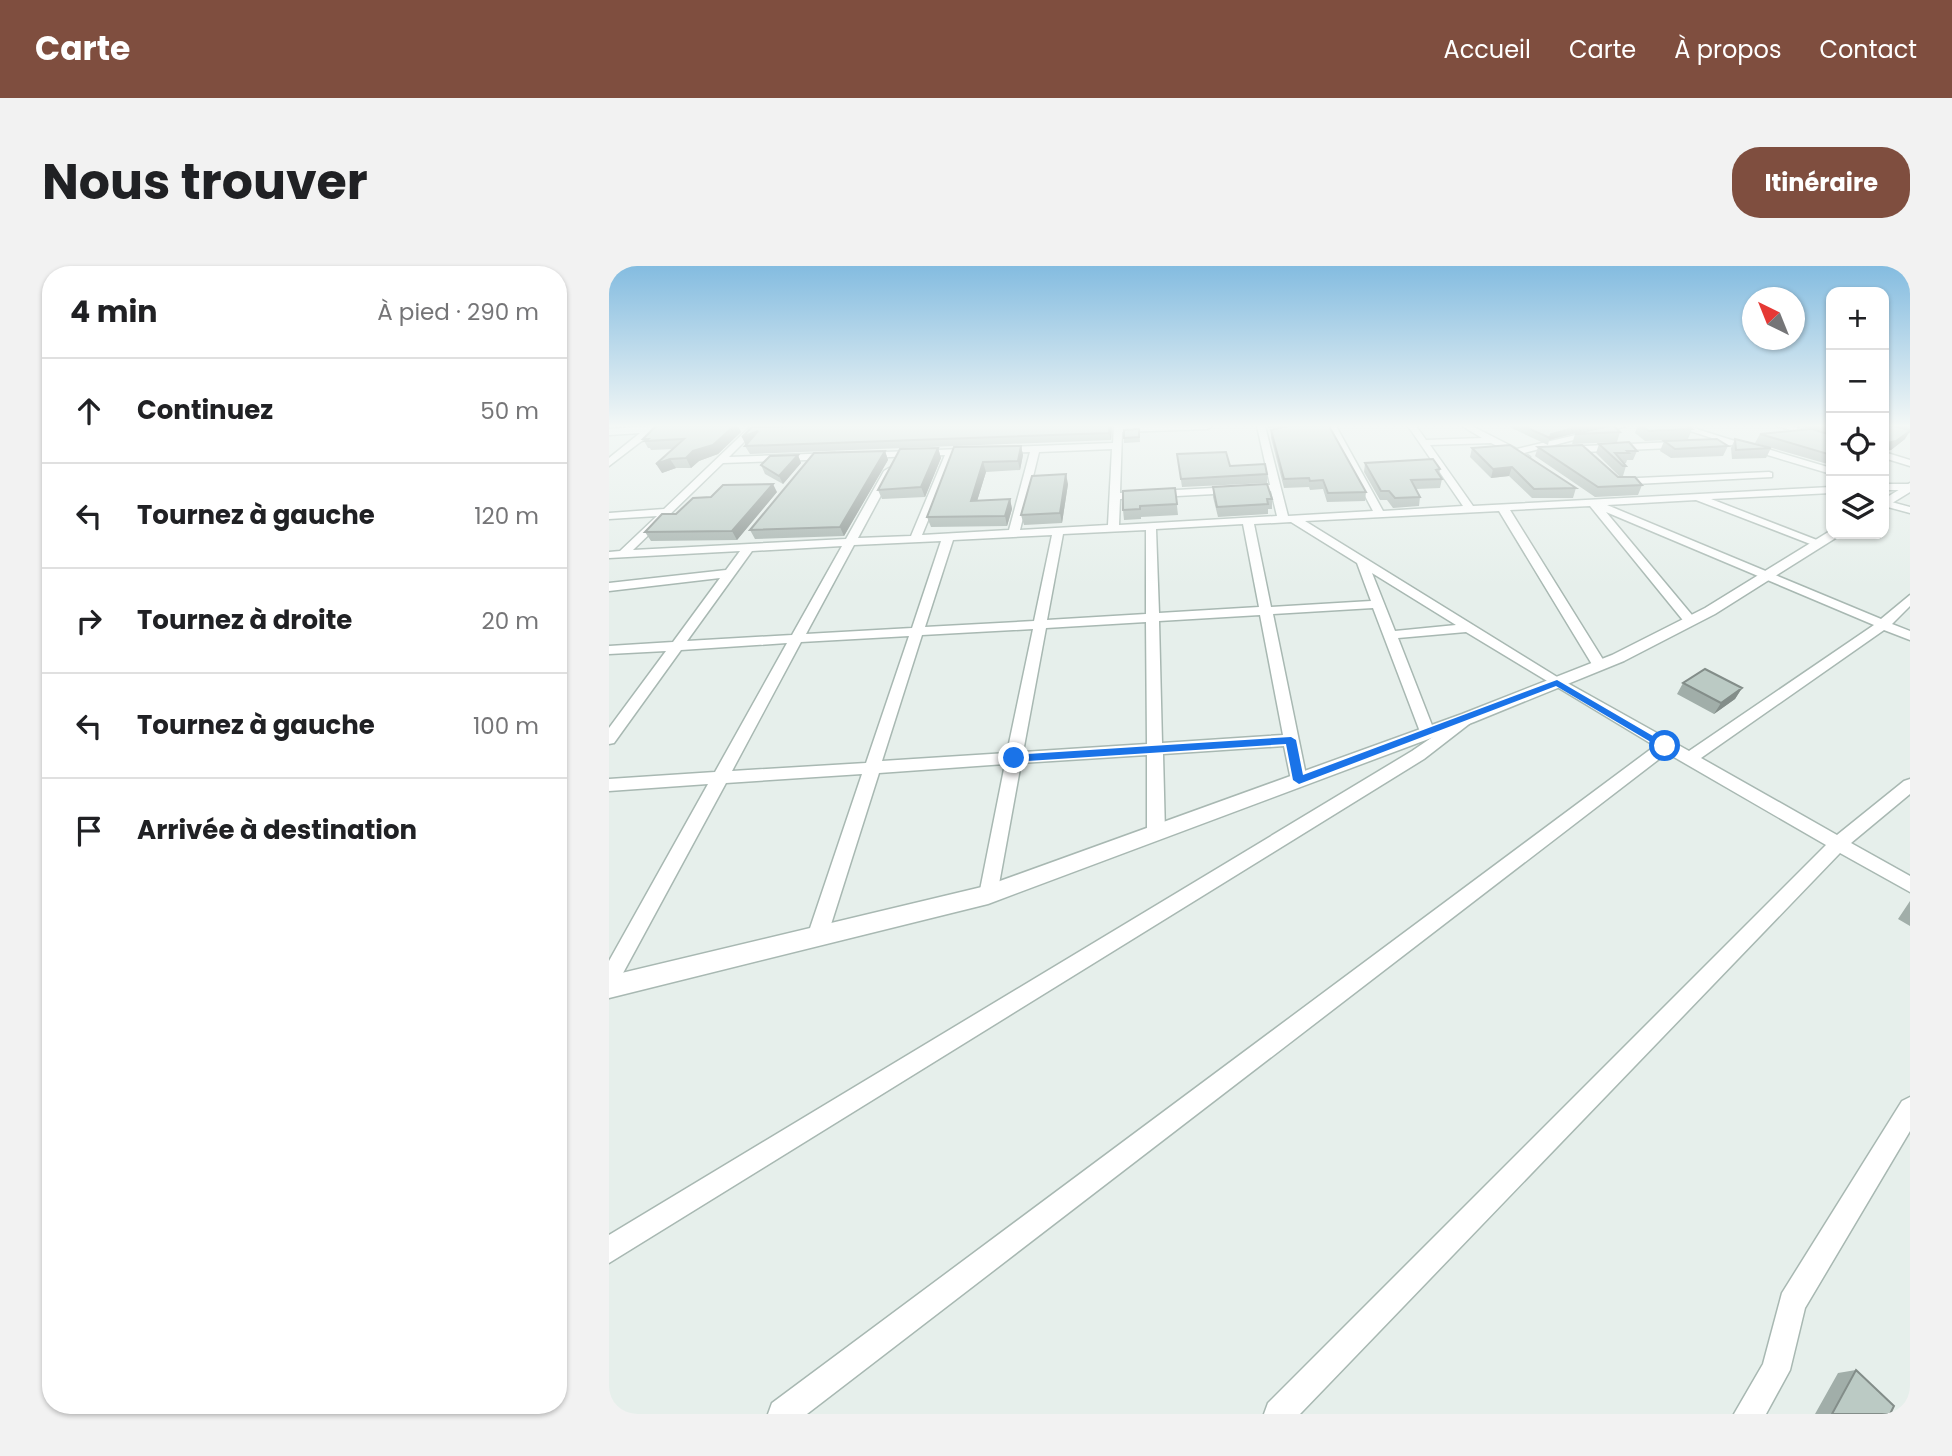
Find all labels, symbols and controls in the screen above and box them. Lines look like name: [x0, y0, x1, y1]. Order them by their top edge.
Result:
text: Carte: [35, 25, 130, 72]
text: Accueil: [1444, 33, 1531, 66]
text: Carte: [1569, 33, 1636, 66]
text: À propos: [1674, 33, 1781, 66]
text: Contact: [1819, 33, 1917, 66]
button: Itinéraire: [1732, 147, 1910, 218]
text: Nous trouver: [42, 148, 368, 216]
north arrow: [1742, 287, 1805, 350]
map controls: [1826, 287, 1889, 539]
button: +: [1826, 287, 1889, 350]
text: 4 min: [70, 290, 158, 333]
text: À pied · 290 m: [377, 296, 539, 328]
button: −: [1826, 350, 1889, 413]
icon: ahead: [70, 392, 108, 430]
text: Continuez: [137, 392, 273, 428]
text: 50 m: [480, 395, 539, 427]
button: locate: [1826, 413, 1889, 476]
button: layers: [1826, 476, 1889, 539]
icon: left: [70, 497, 108, 535]
text: Tournez à gauche: [137, 497, 375, 533]
text: 120 m: [474, 500, 539, 532]
icon: right: [70, 602, 108, 640]
text: Tournez à droite: [137, 602, 352, 638]
text: 20 m: [481, 605, 539, 637]
icon: left: [70, 707, 108, 745]
text: Tournez à gauche: [137, 707, 375, 743]
text: 100 m: [473, 710, 539, 742]
route start: [1649, 730, 1680, 761]
route end: [998, 742, 1029, 773]
icon: arrive: [70, 812, 108, 850]
text: Arrivée à destination: [137, 812, 417, 848]

